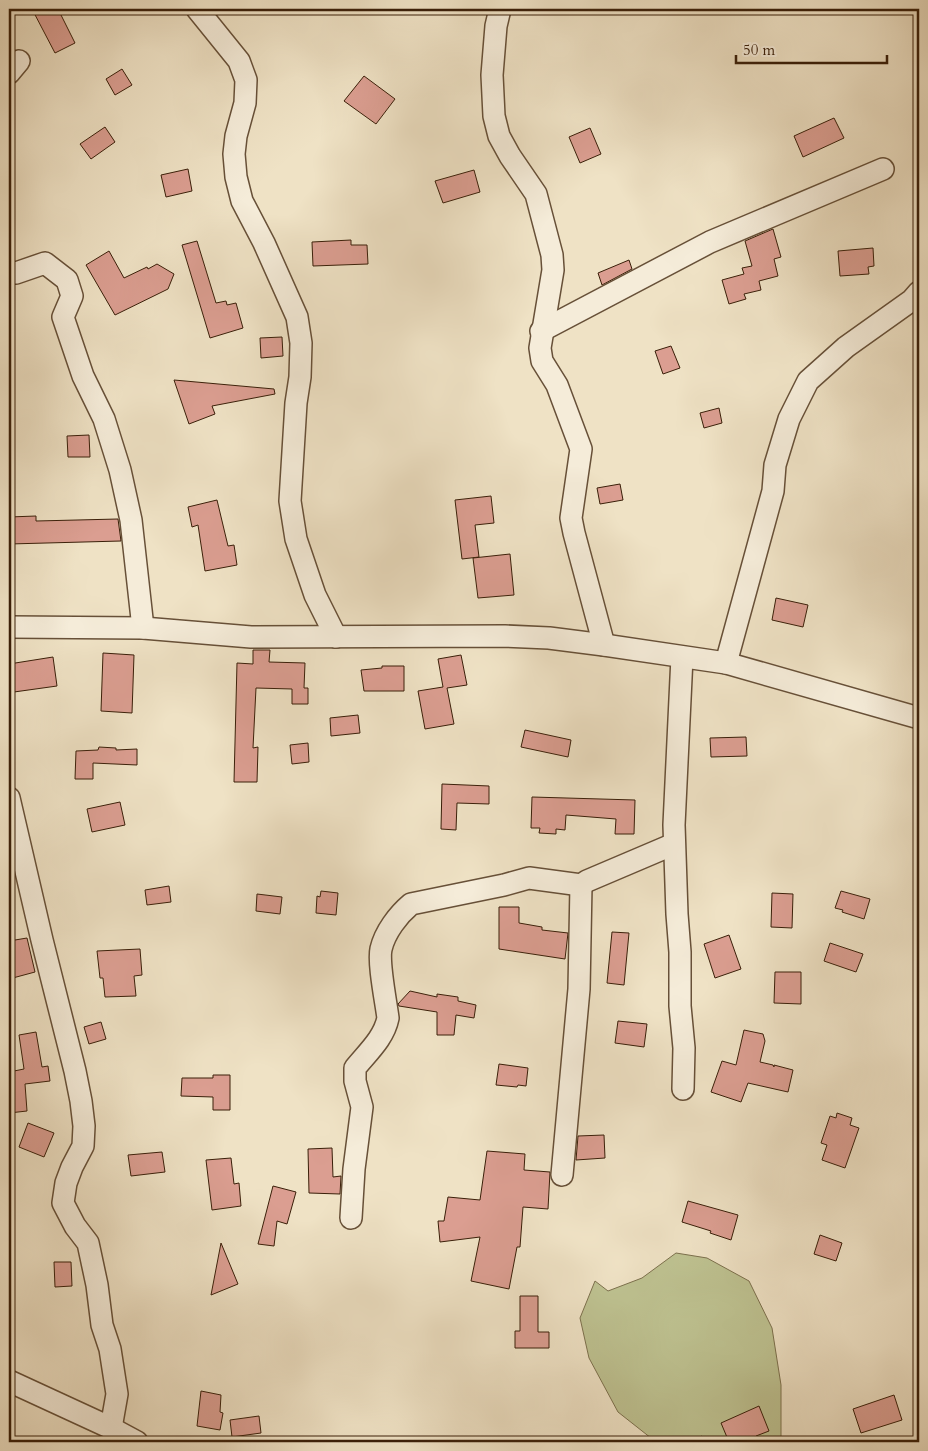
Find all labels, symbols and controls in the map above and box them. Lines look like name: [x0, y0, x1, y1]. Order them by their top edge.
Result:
scale bar: [736, 32, 887, 64]
text: 50 m: [743, 40, 775, 60]

